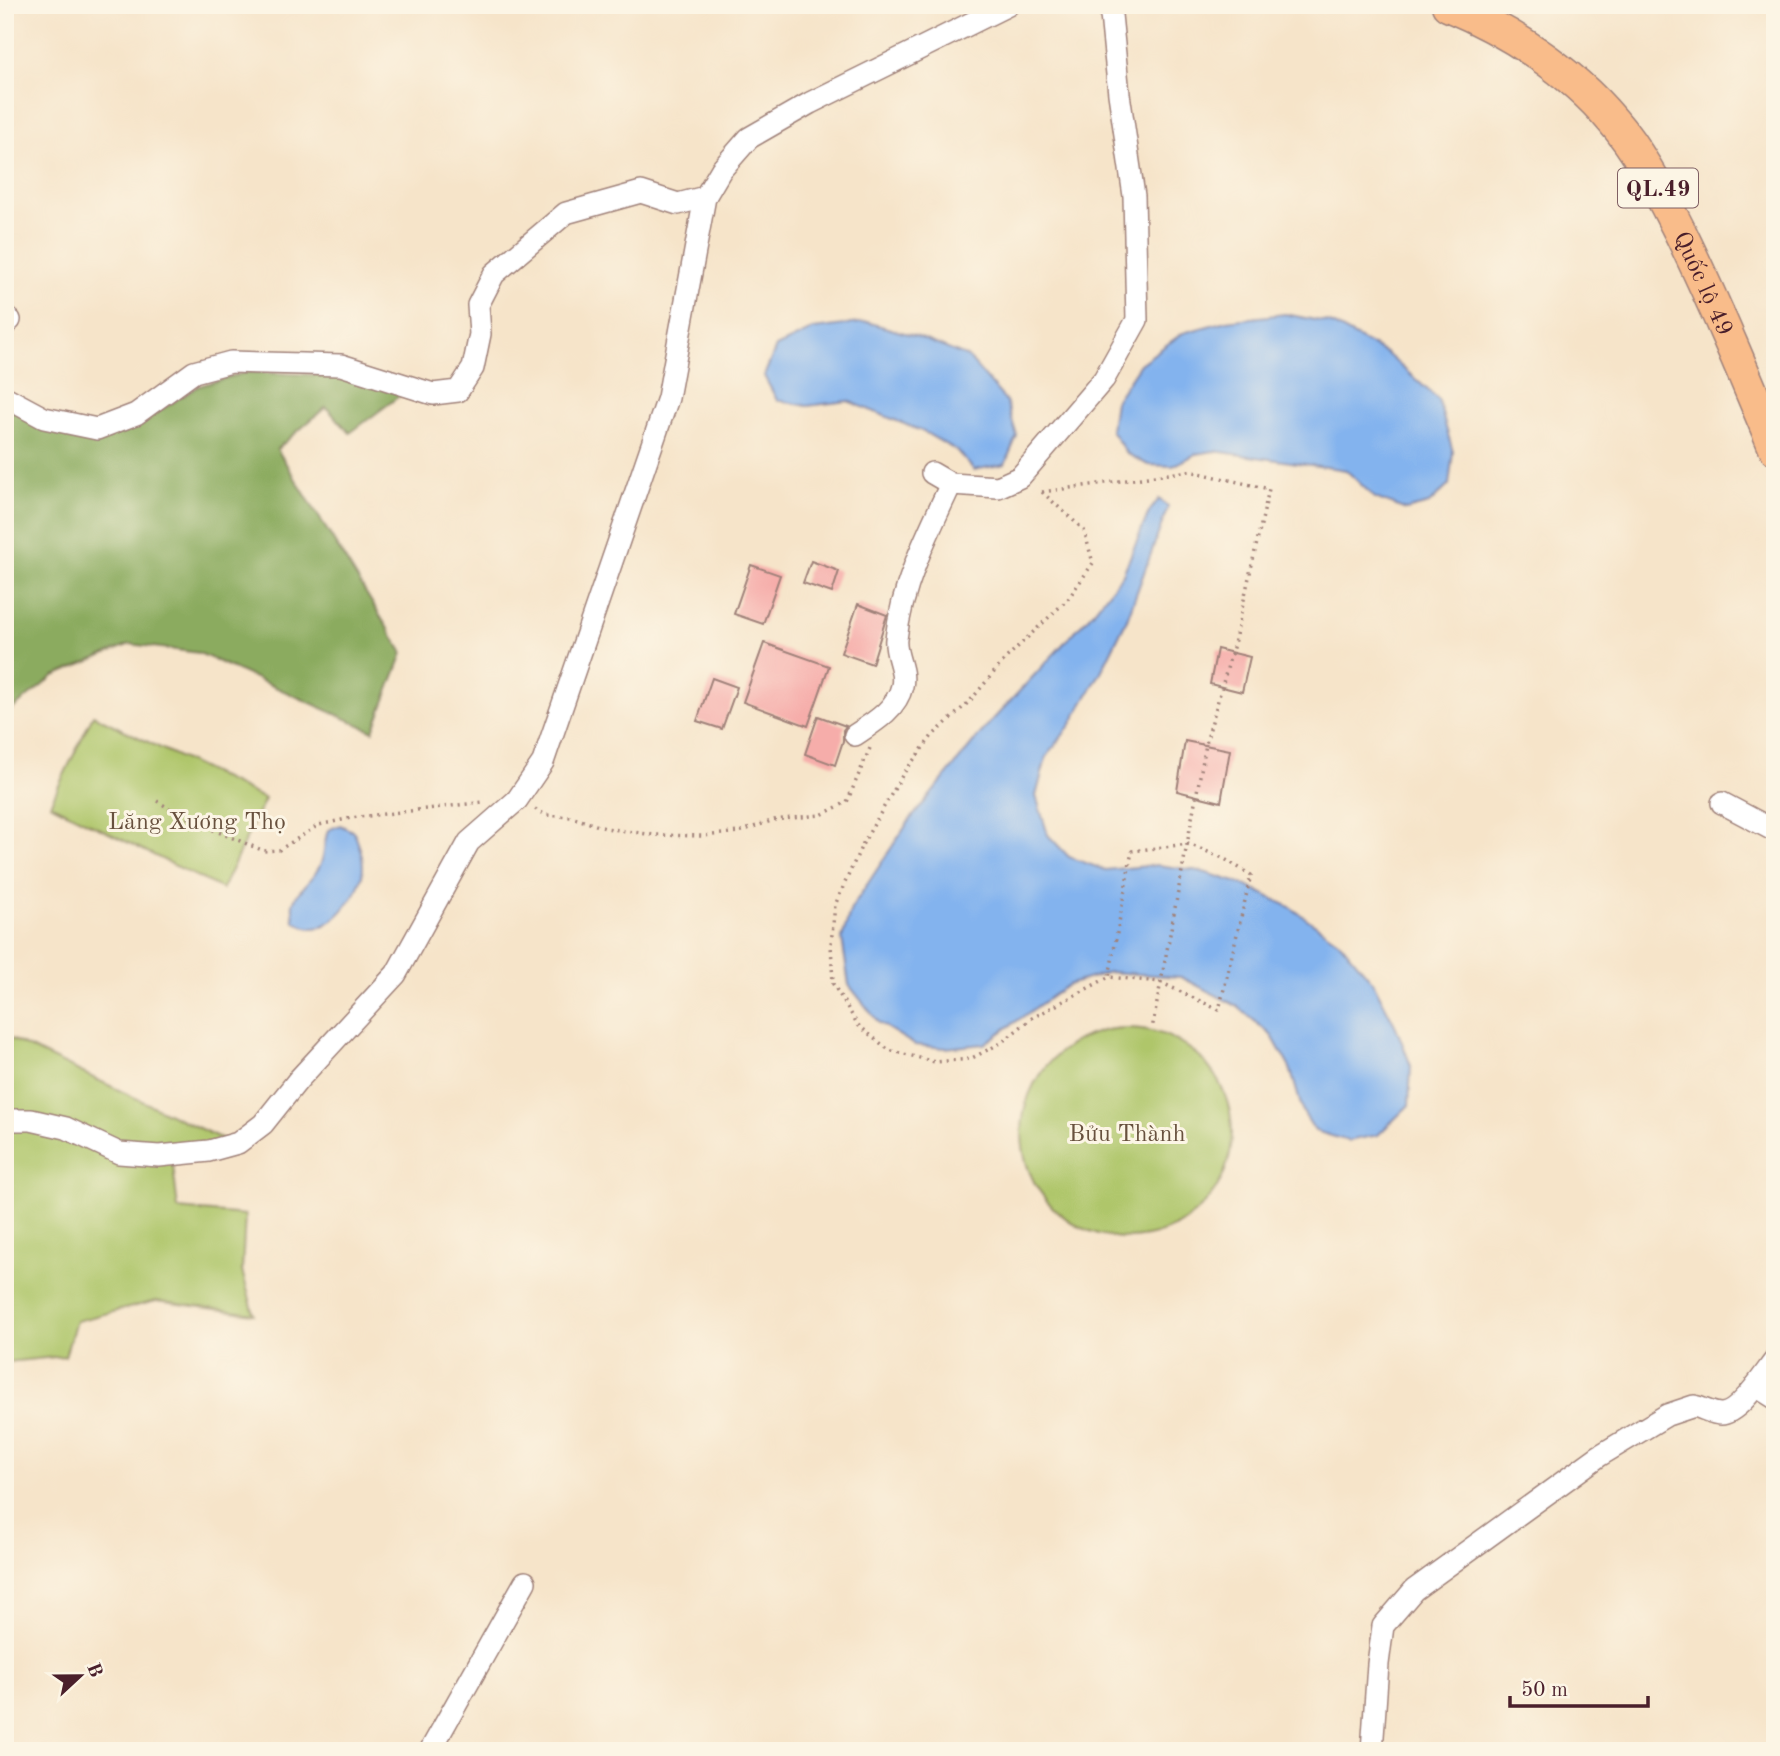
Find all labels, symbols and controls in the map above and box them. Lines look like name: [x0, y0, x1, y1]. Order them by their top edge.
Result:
road number: QL.49: [1618, 168, 1698, 208]
street label: Quốc lộ 49: [1668, 228, 1736, 340]
park label: Lăng Xương Thọ: [108, 811, 286, 835]
park label: Bửu Thành: [1069, 1123, 1185, 1147]
north arrow: [46, 1640, 116, 1710]
text: B: [82, 1661, 105, 1680]
scale bar: [1510, 1665, 1649, 1709]
text: 50 m: [1521, 1680, 1568, 1701]

